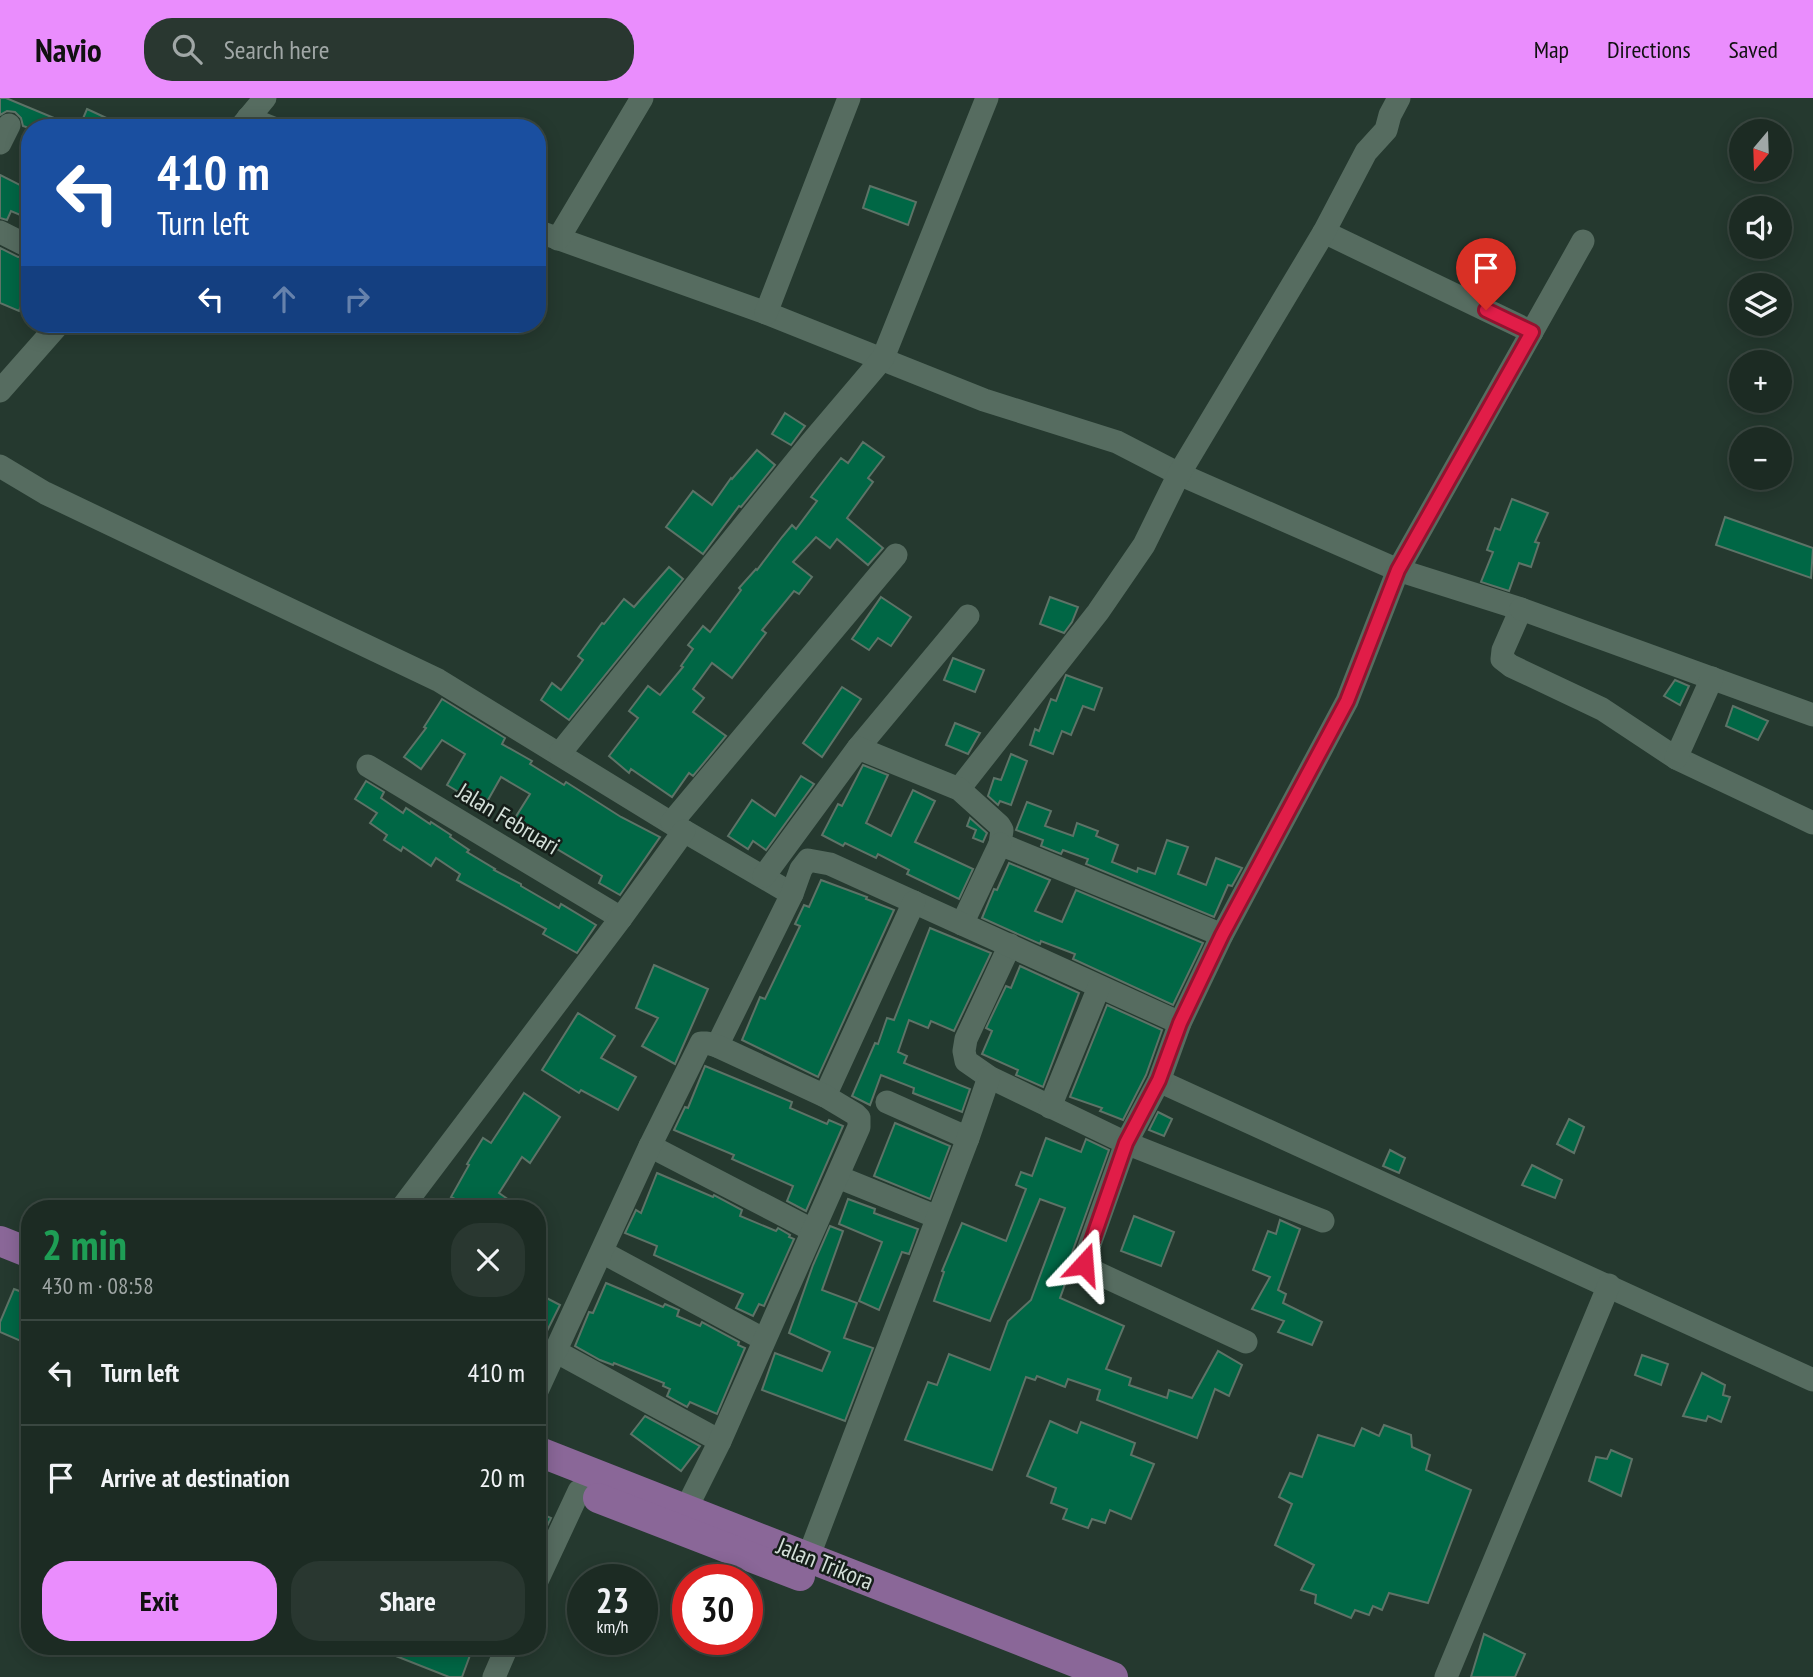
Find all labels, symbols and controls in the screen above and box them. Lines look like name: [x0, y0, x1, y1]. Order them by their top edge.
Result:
search box: [144, 18, 634, 81]
text: Navio: [35, 28, 102, 71]
icon: search: [168, 30, 206, 68]
text: Search here: [224, 33, 329, 66]
text: Map: [1534, 34, 1569, 65]
text: Directions: [1607, 34, 1691, 65]
text: Saved: [1729, 34, 1778, 65]
north arrow: [1729, 119, 1792, 182]
map controls: [1729, 119, 1792, 490]
text: 410 m: [157, 140, 270, 204]
icon: left: [42, 147, 133, 238]
button: sound: [1729, 196, 1792, 259]
text: Turn left: [157, 202, 249, 244]
pin: [1456, 238, 1516, 310]
icon: arrive: [1467, 249, 1505, 287]
button: layers: [1729, 273, 1792, 336]
icon: left: [192, 280, 230, 318]
icon: ahead: [265, 280, 303, 318]
icon: right: [338, 280, 376, 318]
button: +: [1729, 350, 1792, 413]
button: −: [1729, 427, 1792, 490]
street label: Jalan Februari: [450, 775, 565, 861]
text: 2 min: [42, 1217, 127, 1272]
button: close: [451, 1223, 525, 1297]
position arrow: [1047, 1227, 1121, 1301]
text: 430 m · 08:58: [42, 1271, 154, 1300]
icon: left: [42, 1354, 80, 1392]
text: Turn left: [101, 1356, 179, 1389]
text: 410 m: [467, 1356, 525, 1389]
icon: arrive: [42, 1459, 80, 1497]
text: Arrive at destination: [101, 1461, 290, 1494]
text: 20 m: [479, 1461, 525, 1494]
street label: Jalan Trikora: [771, 1530, 878, 1597]
button: Exit: [42, 1561, 277, 1641]
button: Share: [291, 1561, 525, 1641]
speed limit sign: 30: [672, 1564, 763, 1655]
text: 23: [596, 1577, 629, 1623]
text: km/h: [597, 1615, 628, 1638]

